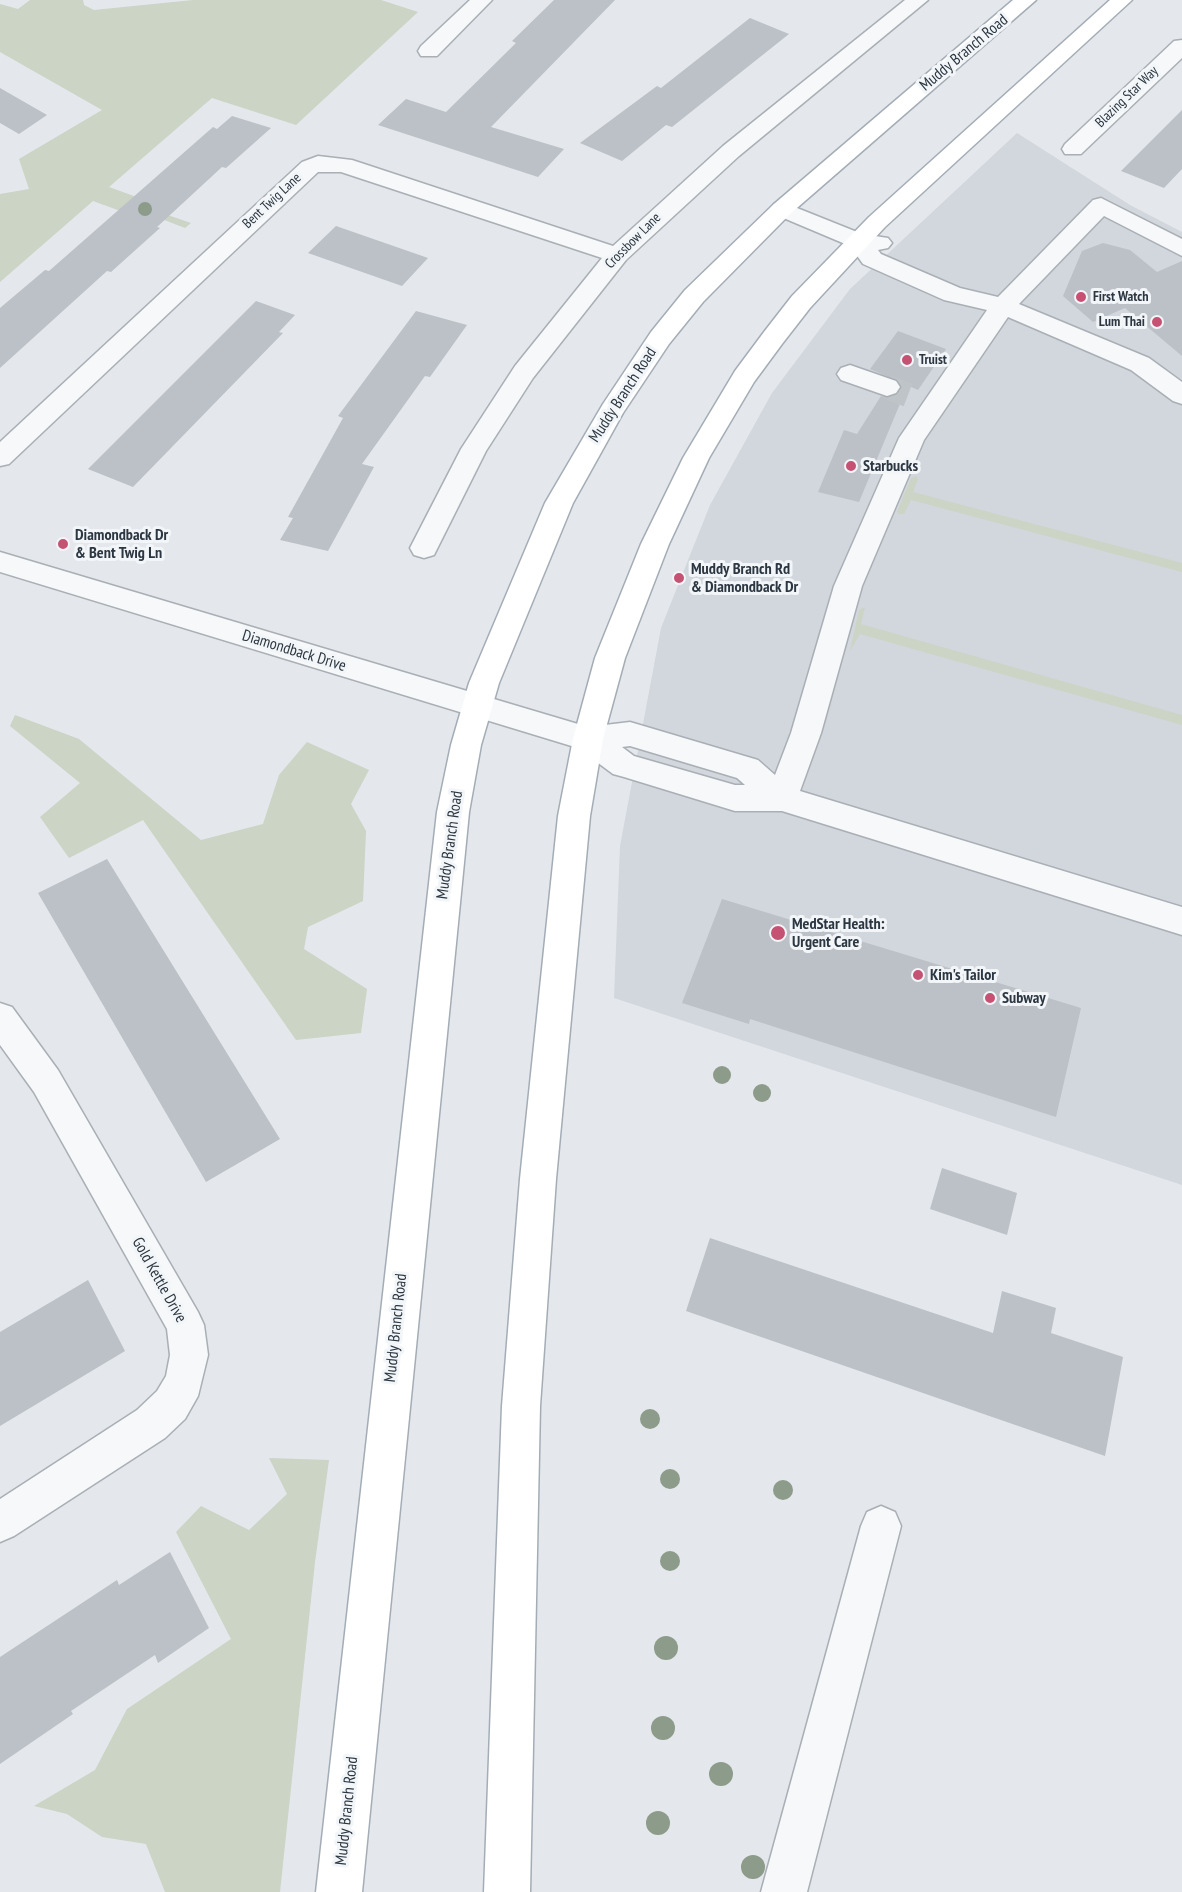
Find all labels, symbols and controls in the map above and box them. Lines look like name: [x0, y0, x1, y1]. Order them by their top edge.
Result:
street label: Muddy Branch Road: [916, 11, 1012, 95]
street label: Blazing Star Way: [1092, 63, 1162, 131]
street label: Bent Twig Lane: [239, 170, 305, 232]
street label: Crossbow Lane: [602, 210, 664, 272]
place label: First Watch: [1093, 289, 1148, 305]
marker: First Watch: [1074, 290, 1088, 304]
place label: Lum Thai: [1099, 314, 1145, 330]
marker: Lum Thai: [1150, 315, 1164, 329]
street label: Muddy Branch Road: [585, 344, 661, 446]
place label: Truist: [919, 352, 947, 368]
marker: Truist: [900, 353, 914, 367]
place label: Starbucks: [863, 456, 918, 476]
marker: Starbucks: [844, 459, 858, 473]
place label: Diamondback Dr & Bent Twig Ln: [75, 525, 168, 563]
marker: Diamondback Dr & Bent Twig Ln: [56, 537, 70, 551]
place label: Muddy Branch Rd & Diamondback Dr: [691, 559, 798, 597]
marker: Muddy Branch Rd & Diamondback Dr: [672, 571, 686, 585]
street label: Diamondback Drive: [240, 626, 348, 676]
street label: Muddy Branch Road: [433, 790, 467, 900]
place label: MedStar Health: Urgent Care: [792, 914, 885, 952]
marker: MedStar Health: Urgent Care: [769, 924, 787, 942]
place label: Kim's Tailor: [930, 965, 996, 985]
marker: Kim's Tailor: [911, 968, 925, 982]
place label: Subway: [1002, 988, 1046, 1008]
marker: Subway: [983, 991, 997, 1005]
street label: Gold Kettle Drive: [128, 1234, 190, 1326]
street label: Muddy Branch Road: [381, 1273, 411, 1383]
street label: Muddy Branch Road: [332, 1756, 362, 1866]

